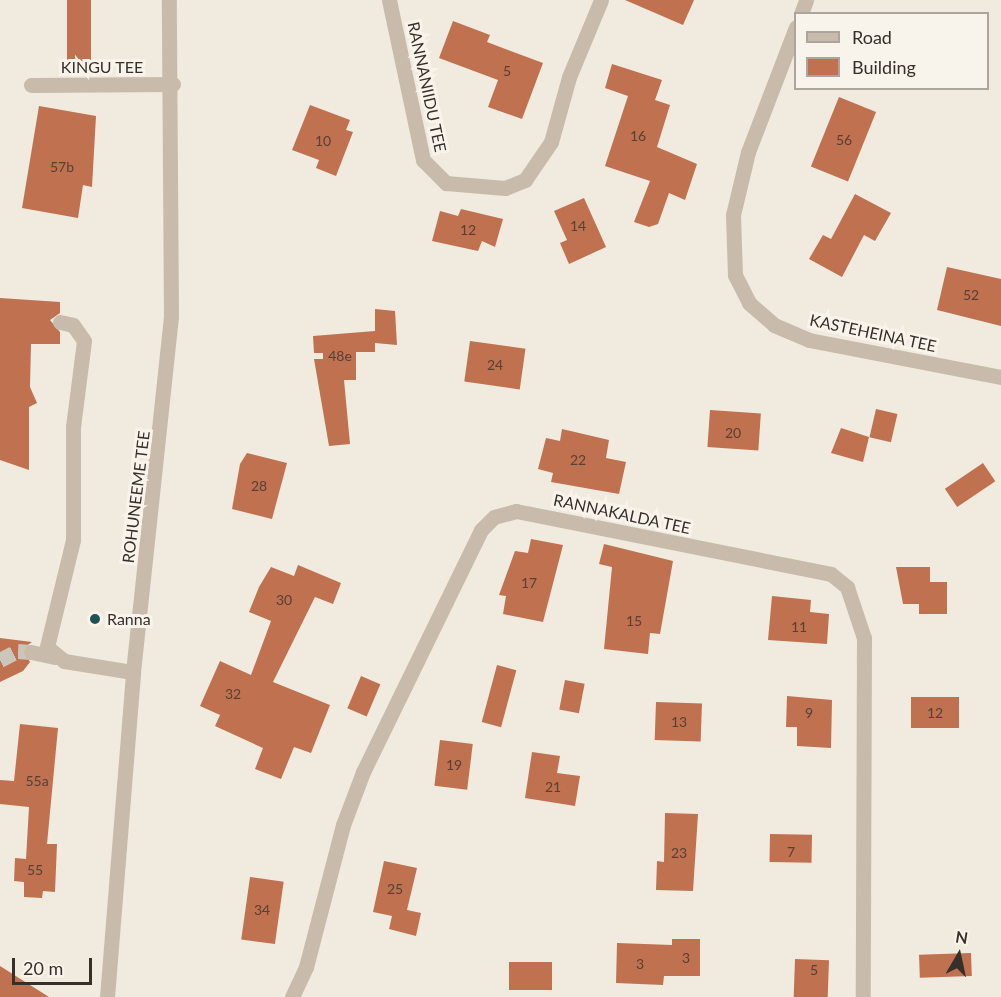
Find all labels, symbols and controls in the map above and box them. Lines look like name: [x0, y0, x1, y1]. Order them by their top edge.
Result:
legend: [794, 12, 989, 90]
street label: RANNANIIDU TEE: [404, 20, 450, 154]
text: Road: [852, 26, 892, 48]
text: Building: [852, 56, 916, 78]
street label: KINGU TEE: [61, 57, 143, 77]
house number: 5: [503, 63, 511, 79]
house number: 16: [630, 128, 646, 144]
house number: 56: [836, 132, 852, 148]
house number: 10: [315, 133, 331, 149]
house number: 57b: [50, 159, 74, 175]
house number: 14: [570, 218, 586, 234]
house number: 12: [460, 222, 476, 238]
house number: 52: [963, 287, 979, 303]
street label: KASTEHEINA TEE: [808, 310, 938, 356]
house number: 48e: [328, 348, 352, 364]
house number: 24: [487, 357, 503, 373]
house number: 20: [725, 425, 741, 441]
street label: ROHUNEEME TEE: [118, 430, 154, 564]
house number: 22: [570, 452, 586, 468]
house number: 28: [251, 478, 267, 494]
street label: RANNAKALDA TEE: [551, 490, 693, 538]
house number: 17: [521, 575, 537, 591]
house number: 30: [276, 592, 292, 608]
place label: Ranna: [107, 609, 151, 629]
marker: Ranna: [88, 612, 102, 626]
house number: 15: [626, 613, 642, 629]
house number: 11: [791, 619, 807, 635]
house number: 32: [225, 686, 241, 702]
house number: 9: [805, 705, 813, 721]
house number: 12: [927, 705, 943, 721]
house number: 13: [671, 714, 687, 730]
house number: 19: [446, 757, 462, 773]
house number: 55a: [25, 773, 49, 789]
house number: 21: [545, 779, 561, 795]
house number: 7: [787, 844, 795, 860]
house number: 23: [671, 845, 687, 861]
house number: 55: [27, 862, 43, 878]
house number: 25: [387, 881, 403, 897]
house number: 34: [254, 902, 270, 918]
north arrow: [929, 925, 989, 985]
text: N: [954, 926, 969, 947]
scale bar: [15, 946, 94, 984]
house number: 3: [682, 950, 690, 966]
house number: 3: [636, 956, 644, 972]
text: 20 m: [23, 957, 63, 979]
house number: 5: [810, 962, 818, 978]

